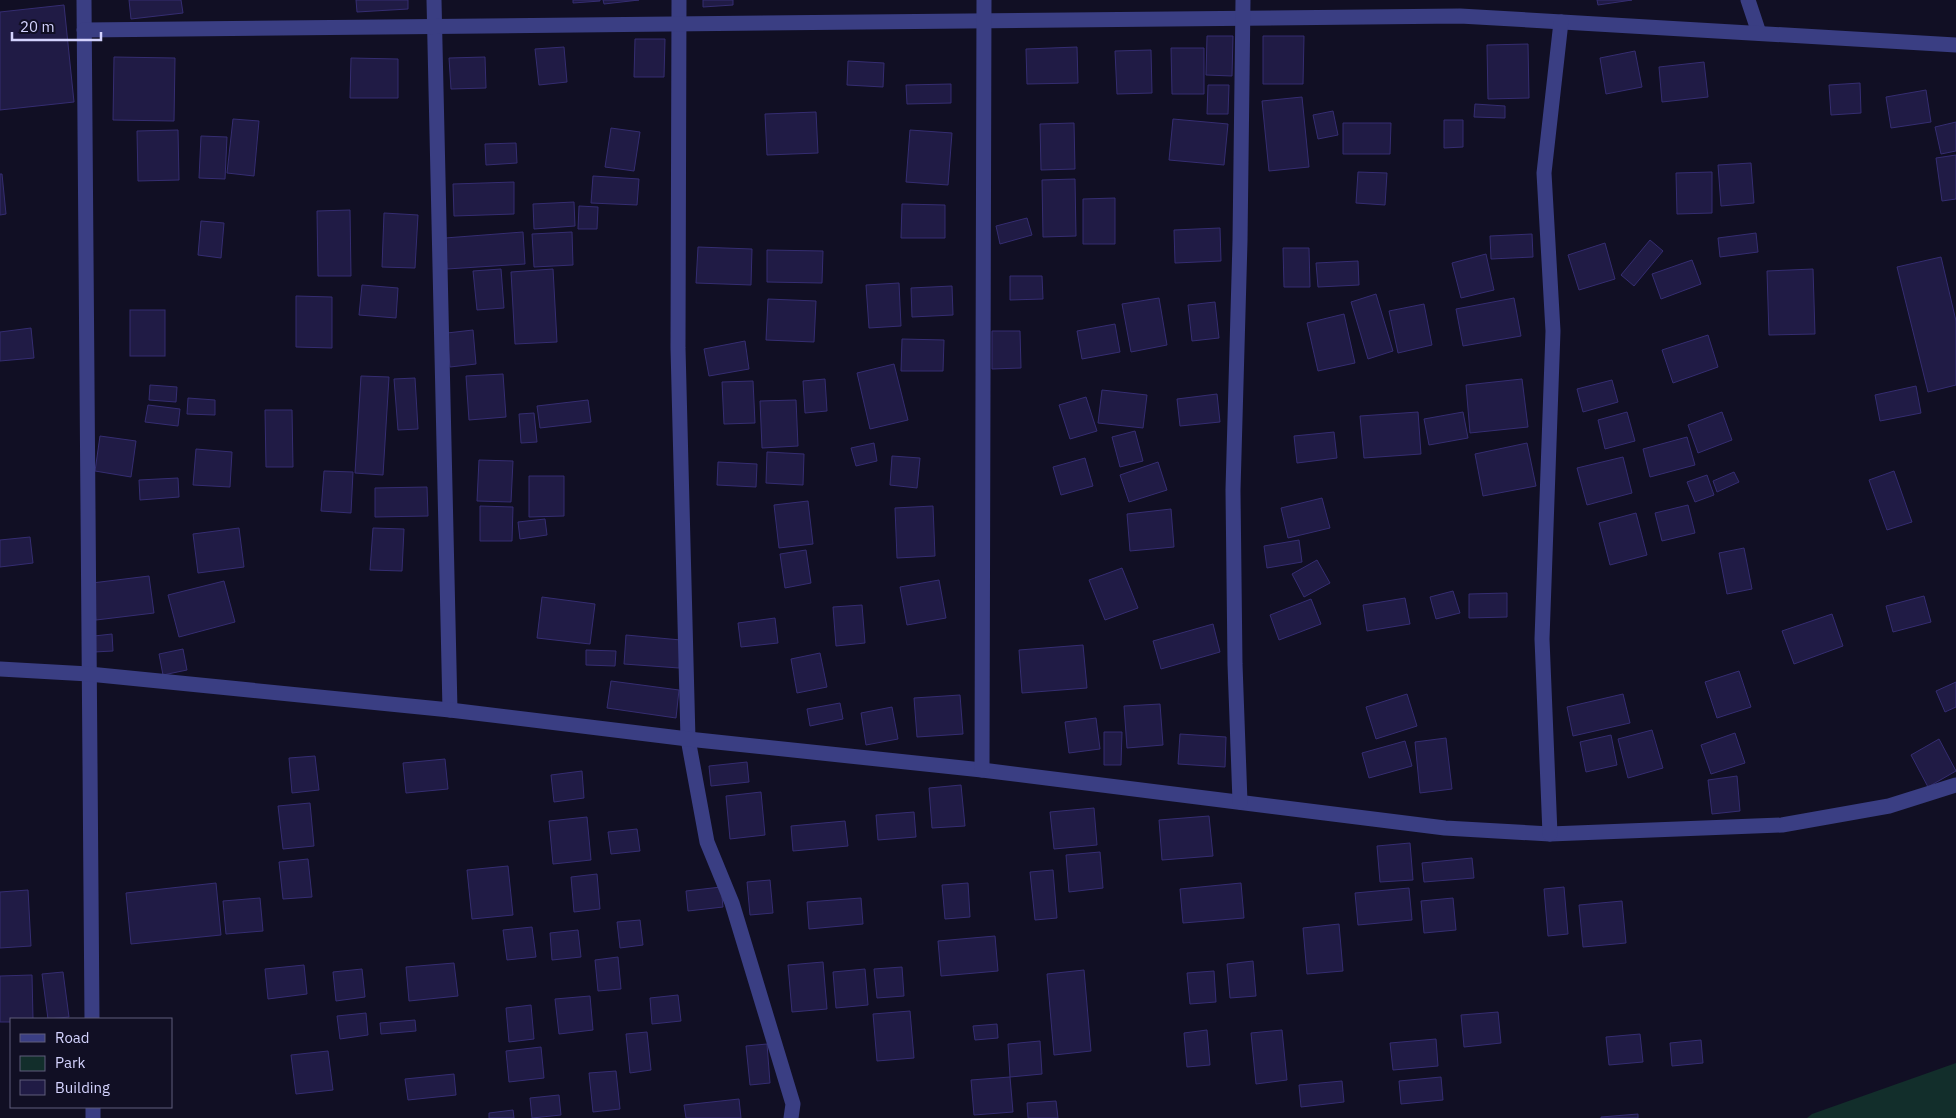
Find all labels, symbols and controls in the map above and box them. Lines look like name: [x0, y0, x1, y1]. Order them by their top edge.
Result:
scale bar: [12, 10, 101, 42]
text: 20 m: [20, 17, 55, 36]
legend: [10, 1018, 172, 1108]
text: Road: [55, 1028, 90, 1047]
text: Park: [55, 1053, 85, 1072]
text: Building: [55, 1078, 110, 1097]

